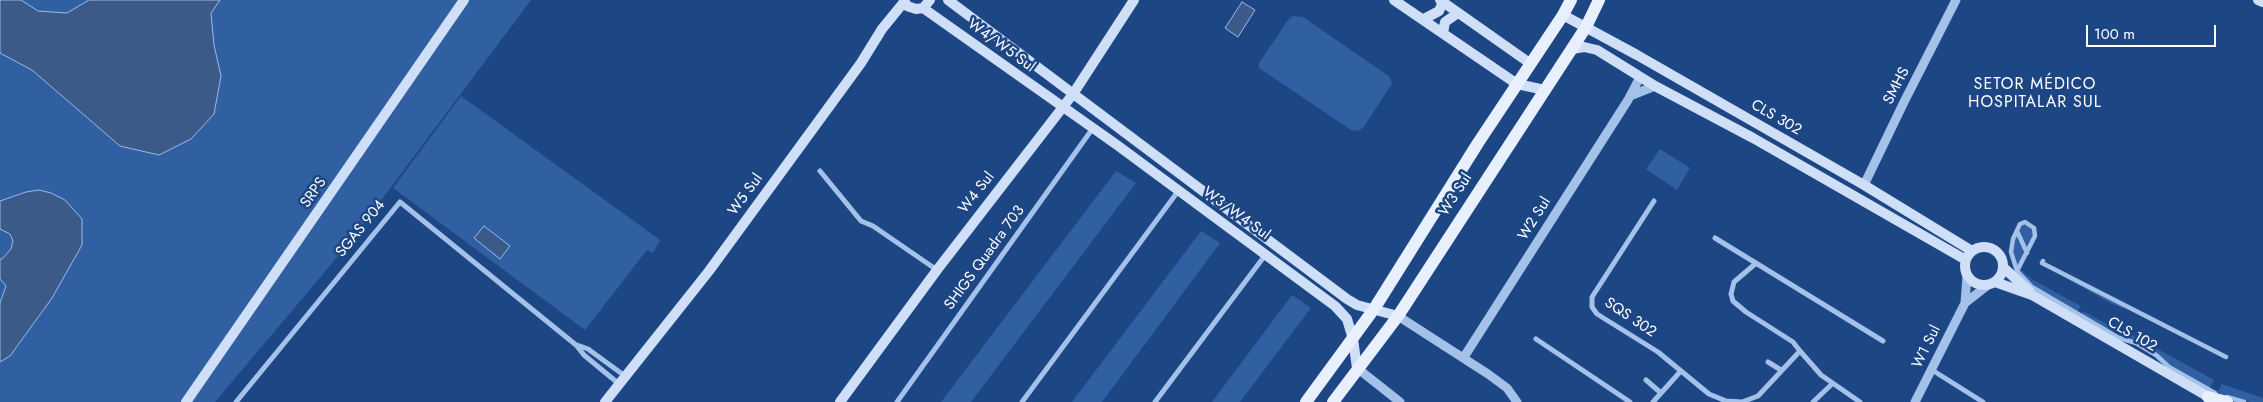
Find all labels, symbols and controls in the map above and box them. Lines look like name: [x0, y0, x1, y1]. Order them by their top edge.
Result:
street label: W4/W5 Sul: [964, 15, 1038, 77]
scale bar: [2088, 15, 2218, 47]
text: 100 m: [2094, 23, 2135, 45]
street label: SMHS: [1880, 64, 1914, 108]
district label: SETOR MÉDICO HOSPITALAR SUL: [1966, 75, 2104, 113]
street label: CLS 302: [1747, 96, 1805, 140]
street label: W4 Sul: [955, 169, 999, 217]
street label: W3 Sul: [1436, 170, 1476, 220]
street label: W5 Sul: [725, 171, 767, 219]
street label: SRPS: [297, 174, 331, 212]
street label: W3/W4 Sul: [1199, 184, 1273, 244]
street label: W2 Sul: [1515, 194, 1555, 244]
street label: SGAS 904: [332, 197, 390, 261]
street label: SHIGS Quadra 703: [941, 202, 1029, 314]
street label: SQS 302: [1601, 294, 1659, 342]
street label: CLS 102: [2104, 314, 2160, 356]
street label: W1 Sul: [1909, 323, 1945, 371]

